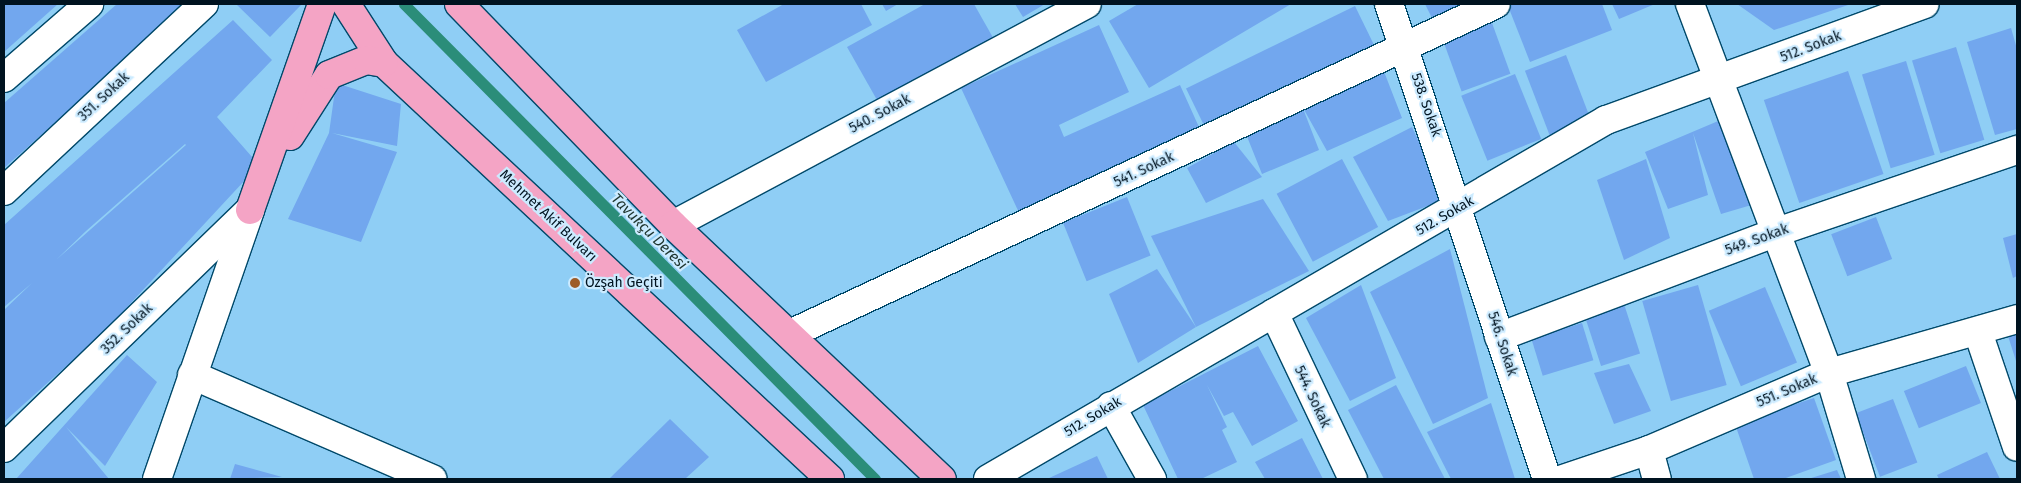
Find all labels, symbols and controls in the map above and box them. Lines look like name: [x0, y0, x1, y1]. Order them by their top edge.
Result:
street label: 512. Sokak: [1778, 28, 1844, 66]
street label: 351. Sokak: [75, 69, 133, 125]
street label: 538. Sokak: [1407, 71, 1445, 139]
street label: 540. Sokak: [847, 91, 913, 137]
street label: 541. Sokak: [1111, 149, 1177, 191]
street label: Mehmet Akif Bulvarı: [496, 167, 600, 265]
water label: Tavukçu Deresi: [607, 190, 691, 274]
street label: 512. Sokak: [1413, 193, 1477, 239]
street label: 549. Sokak: [1723, 221, 1791, 259]
place label: Özşah Geçiti: [585, 275, 663, 291]
marker: Özşah Geçiti: [569, 277, 581, 289]
street label: 352. Sokak: [98, 300, 156, 358]
street label: 546. Sokak: [1484, 310, 1520, 378]
street label: 544. Sokak: [1290, 363, 1334, 431]
street label: 551. Sokak: [1754, 371, 1820, 411]
street label: 512. Sokak: [1061, 393, 1125, 441]

